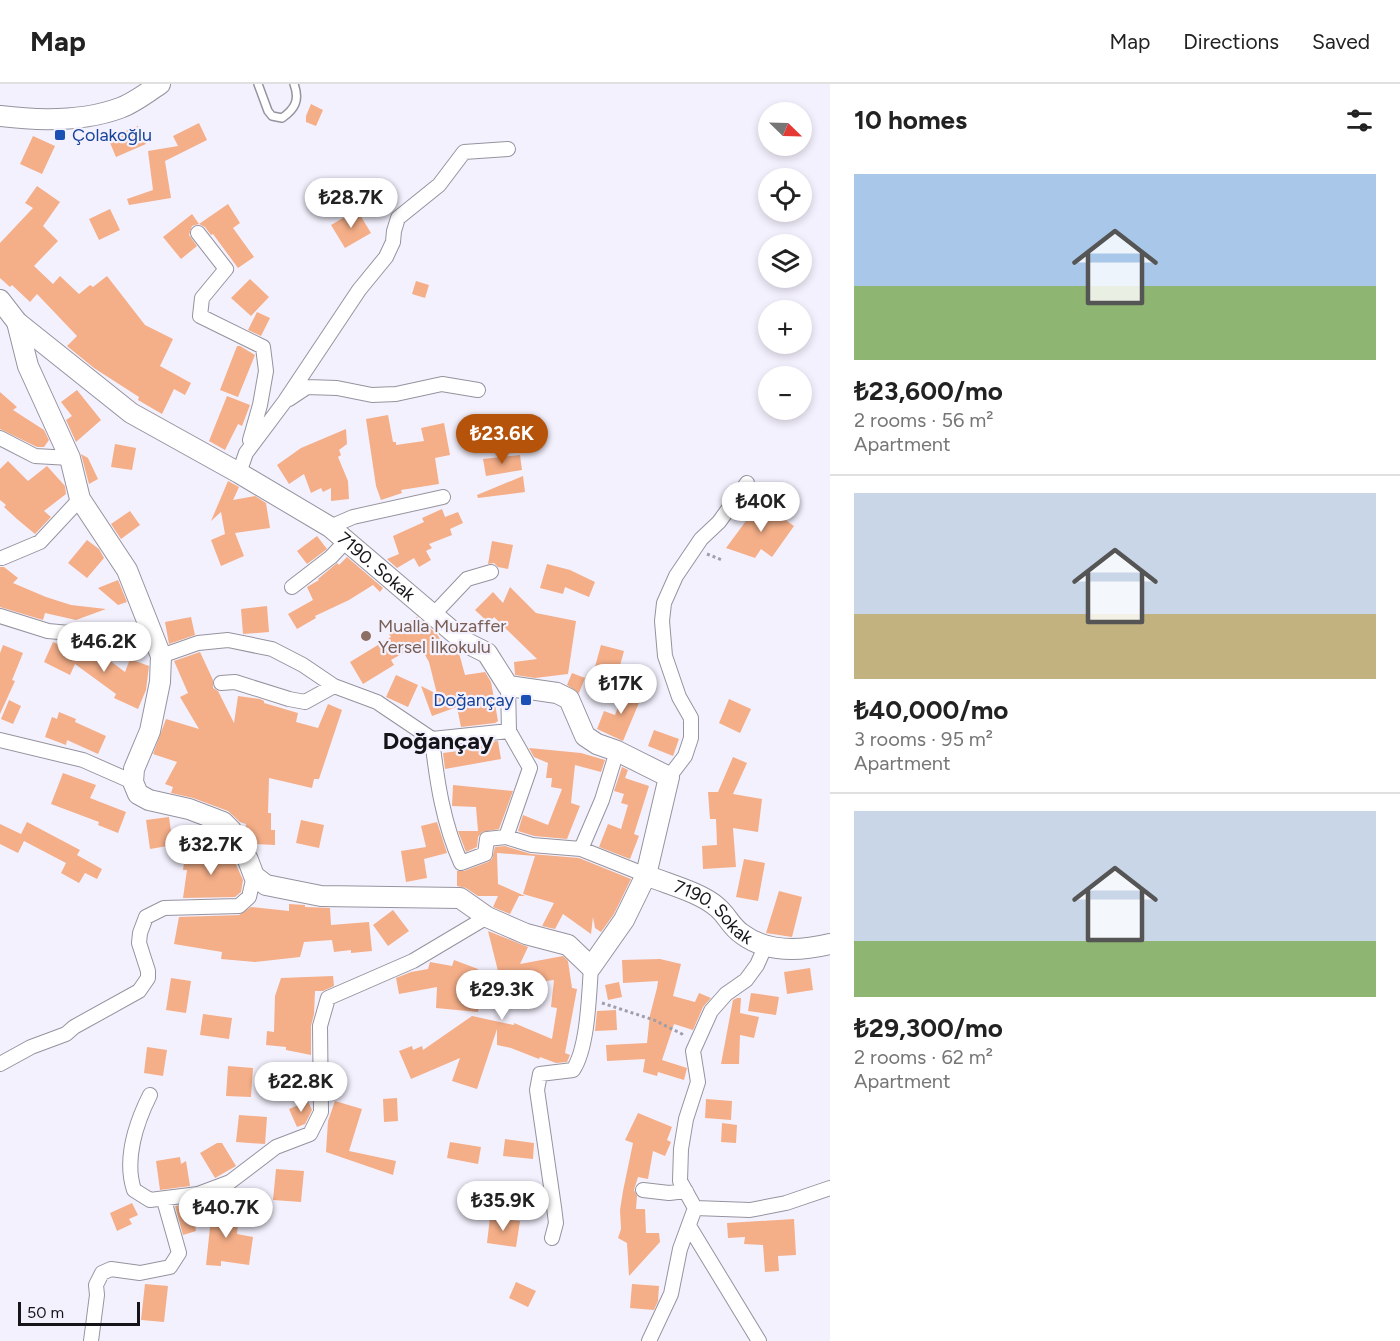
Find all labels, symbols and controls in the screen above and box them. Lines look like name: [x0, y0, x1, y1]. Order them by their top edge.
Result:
text: Map: [30, 24, 86, 58]
text: Map: [1109, 29, 1150, 54]
text: Directions: [1183, 29, 1279, 54]
text: Saved: [1312, 29, 1370, 54]
north arrow: [758, 102, 812, 156]
map controls: [758, 102, 812, 420]
text: 10 homes: [854, 104, 967, 136]
icon: filters: [1343, 104, 1376, 137]
place label: Çolakoğlu: [72, 124, 152, 146]
marker: Çolakoğlu: [53, 128, 67, 142]
button: locate: [758, 168, 812, 222]
pin: ₺28.7K: [302, 178, 400, 229]
text: ₺28.7K: [319, 185, 383, 209]
icon: home: [1061, 213, 1169, 321]
button: layers: [758, 234, 812, 288]
button: +: [758, 300, 812, 354]
button: −: [758, 366, 812, 420]
text: ₺23,600/mo: [854, 375, 1003, 407]
text: 2 rooms · 56 m²: [854, 408, 993, 432]
pin: ₺23.6K: [453, 414, 551, 465]
text: ₺23.6K: [470, 421, 534, 445]
text: Apartment: [854, 432, 951, 456]
pin: ₺40K: [725, 482, 797, 533]
text: ₺40K: [736, 489, 786, 513]
street label: 7190. Sokak: [333, 527, 420, 606]
icon: home: [1061, 532, 1169, 640]
place label: Mualla Muzaffer Yersel İlkokulu: [378, 615, 506, 658]
pin: ₺46.2K: [55, 622, 153, 673]
text: ₺46.2K: [71, 629, 137, 653]
marker: Mualla Muzaffer Yersel İlkokulu: [359, 629, 373, 643]
pin: ₺17K: [585, 664, 657, 715]
text: ₺17K: [599, 671, 643, 695]
place label: Doğançay: [433, 689, 515, 711]
marker: Doğançay: [519, 693, 533, 707]
text: ₺40,000/mo: [854, 694, 1008, 726]
district label: Doğançay: [383, 726, 494, 755]
text: 3 rooms · 95 m²: [854, 727, 993, 751]
text: Apartment: [854, 751, 951, 775]
pin: ₺32.7K: [162, 825, 260, 876]
text: ₺32.7K: [179, 832, 243, 856]
icon: home: [1061, 850, 1169, 958]
street label: 7190. Sokak: [671, 875, 757, 949]
pin: ₺29.3K: [453, 970, 551, 1021]
text: ₺29.3K: [470, 977, 534, 1001]
text: ₺29,300/mo: [854, 1012, 1003, 1044]
text: 2 rooms · 62 m²: [854, 1045, 993, 1069]
pin: ₺22.8K: [252, 1062, 350, 1113]
text: ₺22.8K: [268, 1069, 334, 1093]
text: Apartment: [854, 1069, 951, 1093]
pin: ₺35.9K: [454, 1181, 552, 1232]
pin: ₺40.7K: [177, 1188, 275, 1239]
text: ₺35.9K: [471, 1188, 535, 1212]
text: ₺40.7K: [193, 1195, 259, 1219]
scale bar: [18, 1299, 140, 1326]
text: 50 m: [27, 1303, 64, 1322]

